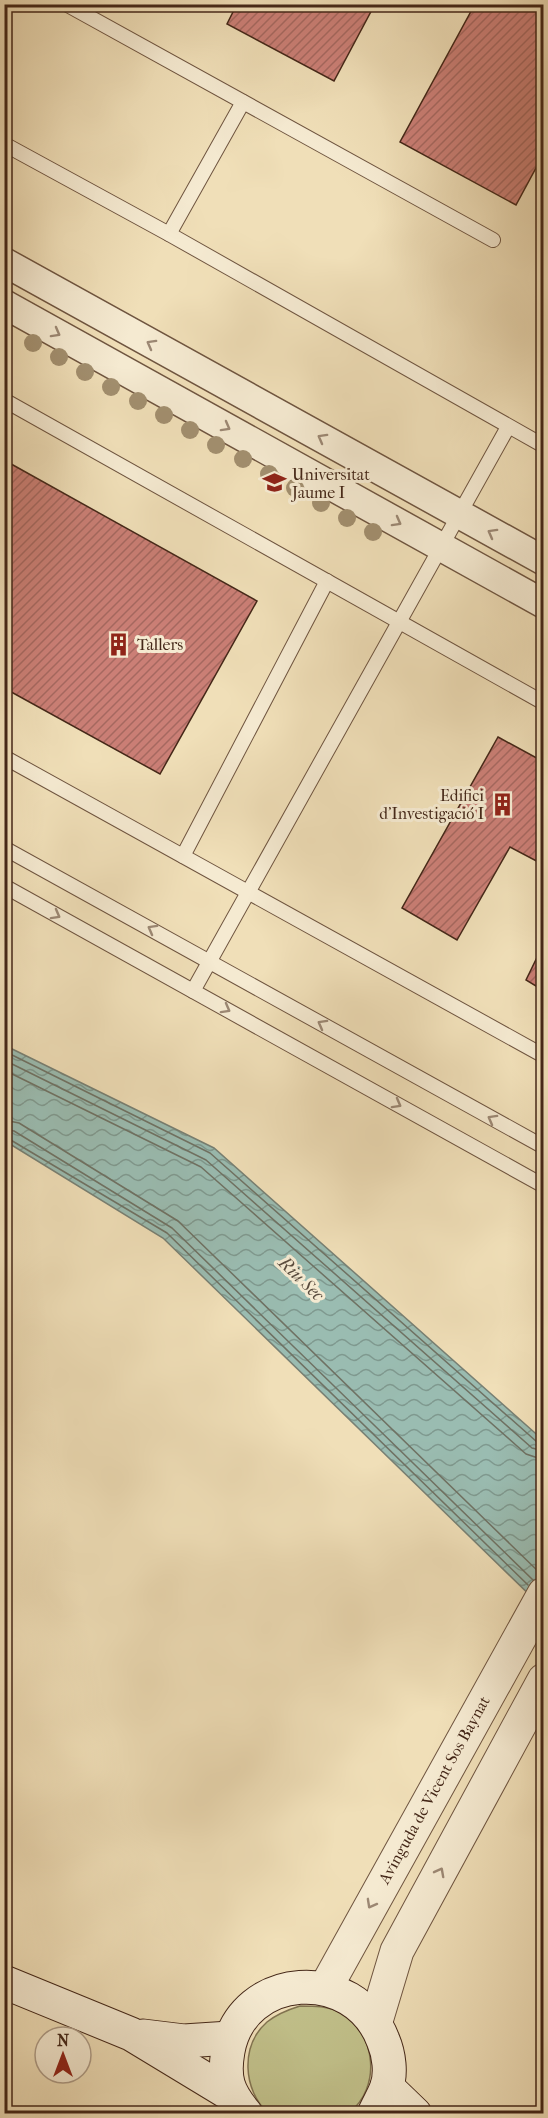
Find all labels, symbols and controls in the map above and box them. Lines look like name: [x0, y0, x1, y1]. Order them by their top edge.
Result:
one-way arrow: [49, 326, 60, 337]
one-way arrow: [147, 340, 158, 351]
one-way arrow: [220, 420, 230, 432]
one-way arrow: [318, 434, 328, 445]
place label: Universitat Jaume I: [290, 465, 370, 502]
school or university icon: Universitat Jaume I: [261, 470, 287, 496]
one-way arrow: [390, 515, 401, 526]
one-way arrow: [488, 529, 499, 540]
building icon: Tallers: [106, 631, 132, 657]
place label: Tallers: [137, 635, 183, 654]
place label: Edifici d'Investigació I: [379, 786, 484, 823]
building icon: Edifici d'Investigació I: [489, 791, 515, 817]
one-way arrow: [49, 908, 60, 919]
one-way arrow: [147, 925, 158, 936]
one-way arrow: [220, 1002, 230, 1013]
one-way arrow: [318, 1020, 328, 1031]
one-way arrow: [390, 1097, 401, 1108]
one-way arrow: [488, 1115, 499, 1126]
water label: Riu Sec: [273, 1252, 329, 1306]
street label: Avinguda de Vicent Sos Baynat: [374, 1692, 494, 1888]
one-way arrow: [433, 1867, 444, 1878]
one-way arrow: [367, 1898, 378, 1908]
north arrow: [33, 2025, 93, 2085]
text: N: [57, 2031, 70, 2050]

